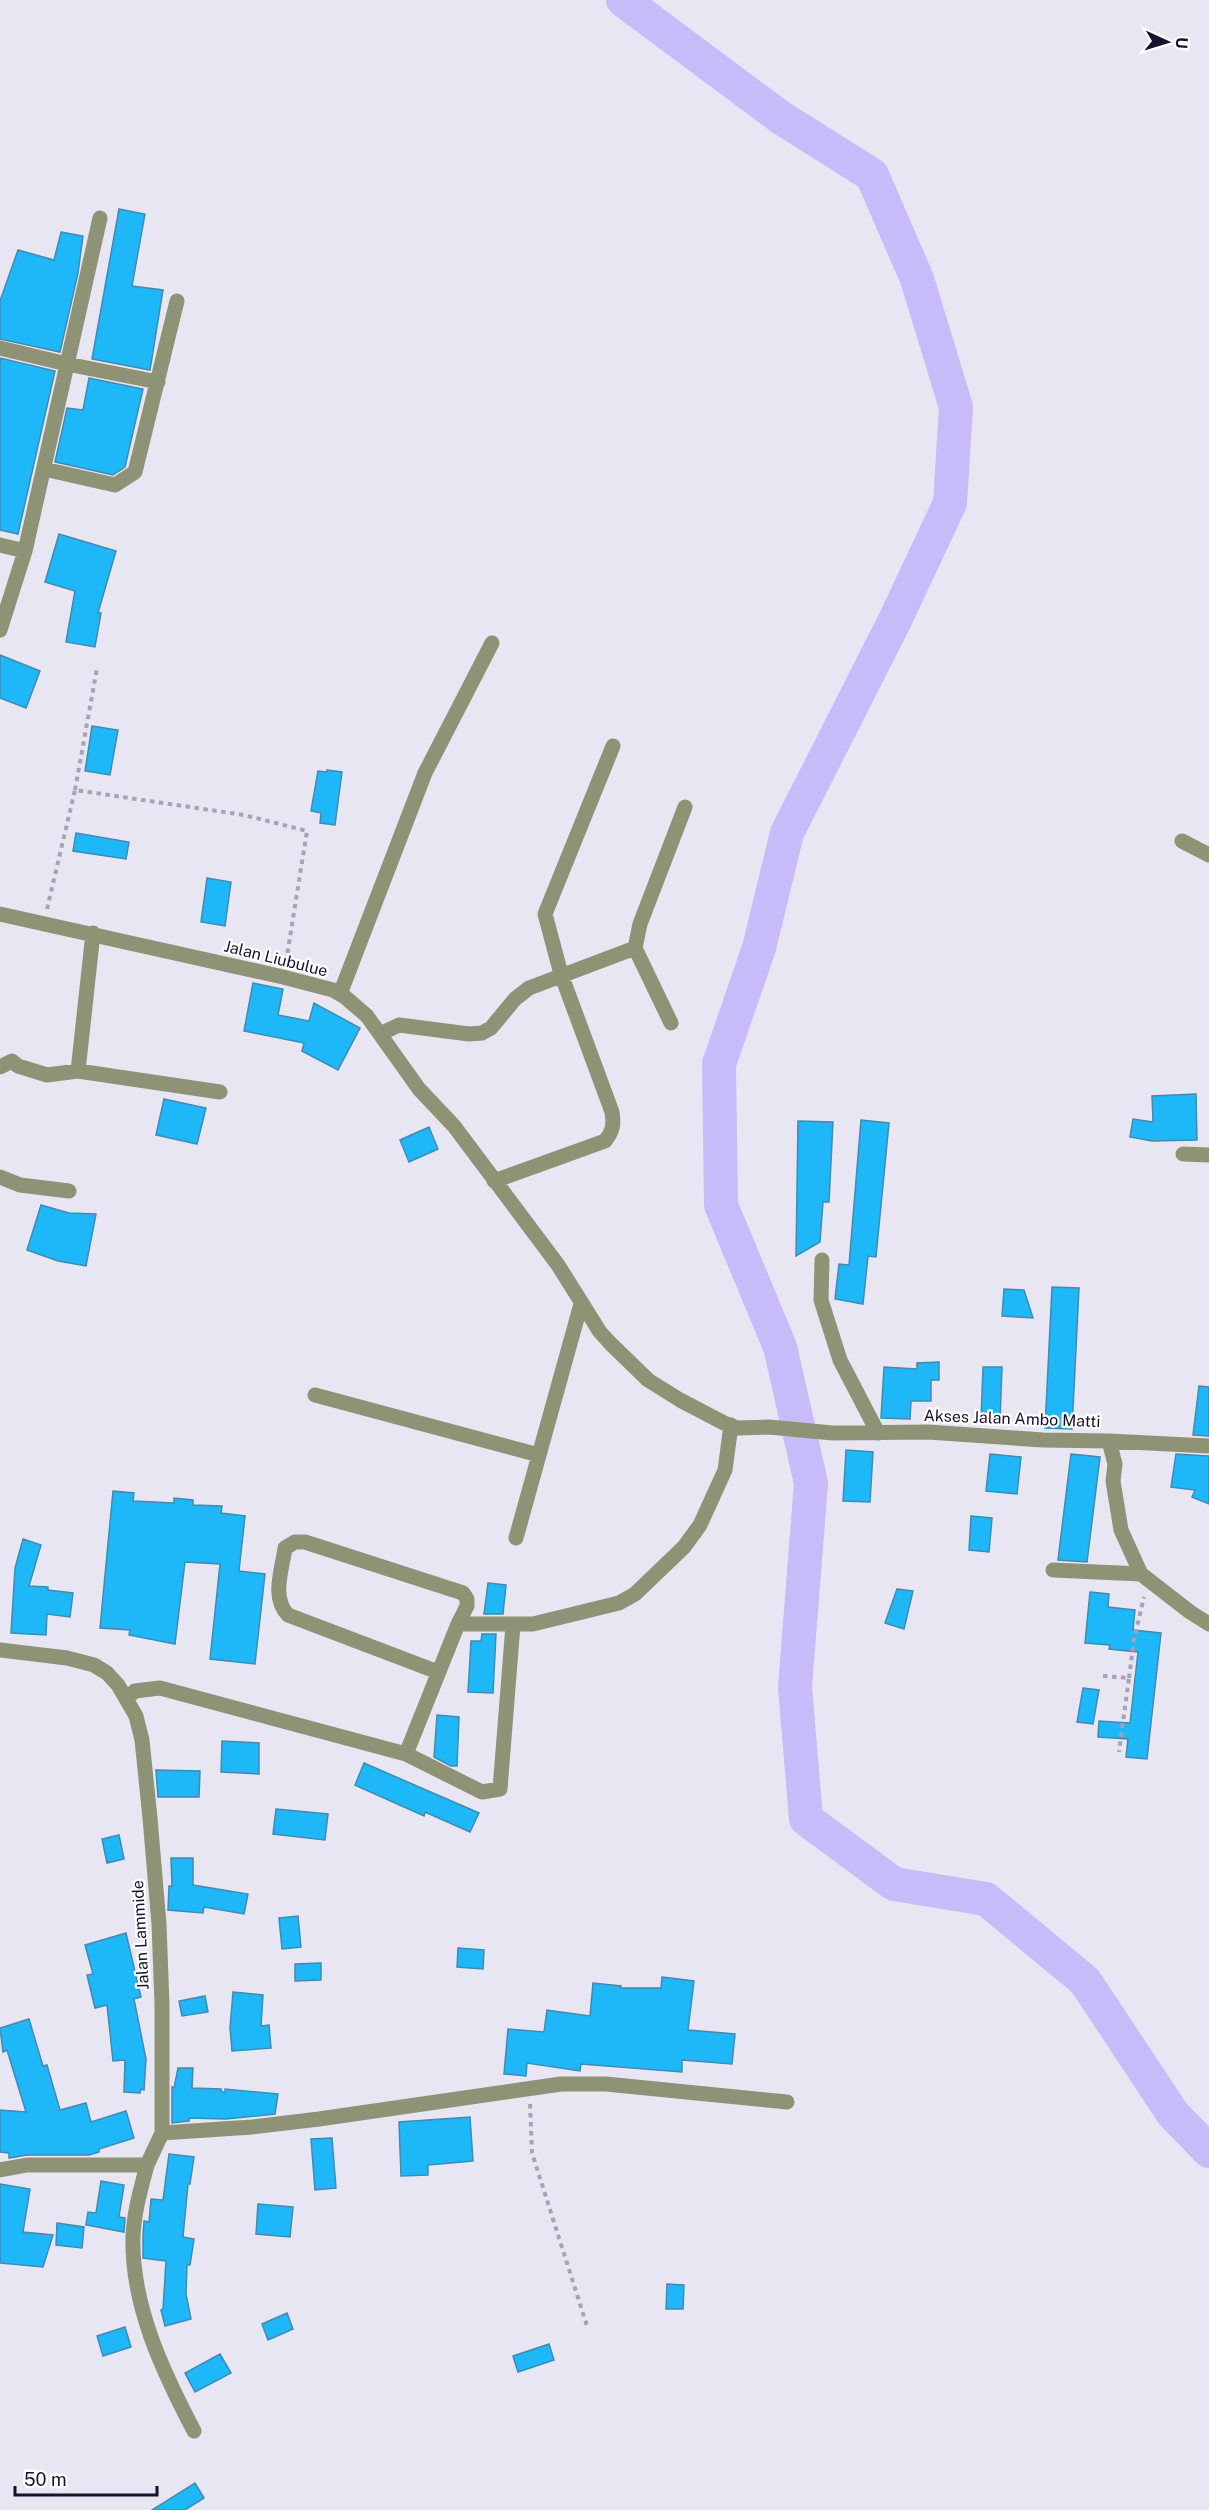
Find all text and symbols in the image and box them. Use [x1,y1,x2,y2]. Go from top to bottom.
north arrow [1137,12,1197,72]
text: U [1172,37,1191,49]
street label: Jalan Liubulue [222,936,330,981]
street label: Akses Jalan Ambo Matti [923,1406,1101,1431]
street label: Jalan Lammide [128,1880,153,1990]
scale bar [15,2459,158,2497]
text: 50 m [24,2469,67,2490]

